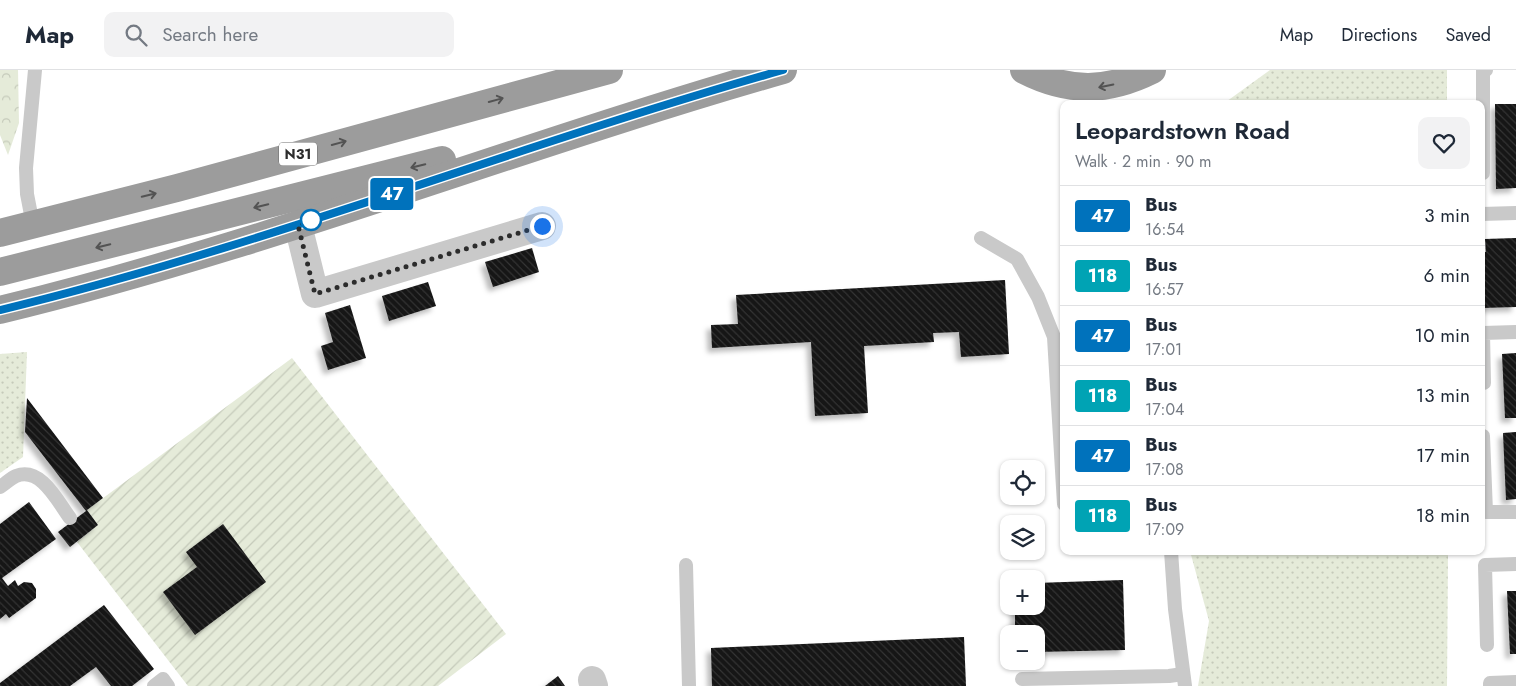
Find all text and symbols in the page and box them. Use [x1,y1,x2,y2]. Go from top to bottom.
search box [104,12,454,57]
text: Map [25,17,74,52]
icon: search [122,21,150,49]
text: Search here [162,21,258,48]
text: Map [1280,22,1313,48]
text: Directions [1341,22,1417,48]
text: Saved [1445,22,1491,48]
one-way arrow [1099,81,1115,91]
one-way arrow [488,95,504,105]
text: Leopardstown Road [1075,113,1290,148]
button: heart [1418,117,1470,169]
one-way arrow [331,138,347,147]
road number: N31 [279,142,317,166]
text: Walk · 2 min · 90 m [1075,150,1212,173]
one-way arrow [411,162,427,171]
line badge: 47 [370,178,414,210]
text: 47 [380,181,404,207]
one-way arrow [140,190,156,199]
text: Bus [1145,191,1177,218]
one-way arrow [253,202,269,211]
text: 3 min [1424,202,1470,229]
text: 47 [1091,203,1114,229]
unlabelled marker [300,209,322,231]
your location [530,214,555,239]
text: 16:54 [1145,218,1185,241]
one-way arrow [96,242,112,251]
text: Bus [1145,251,1177,278]
text: 6 min [1424,262,1470,289]
text: 118 [1088,263,1117,289]
text: 16:57 [1145,278,1184,301]
text: Bus [1145,311,1177,338]
text: 10 min [1415,322,1470,349]
text: 47 [1091,323,1114,349]
text: 17:01 [1145,338,1182,361]
text: Bus [1145,371,1177,398]
text: 13 min [1416,382,1470,409]
text: 118 [1088,383,1117,409]
text: 17:04 [1145,398,1184,421]
text: Bus [1145,431,1177,458]
text: 17 min [1416,442,1470,469]
text: 47 [1091,443,1114,469]
text: 17:08 [1145,458,1184,481]
map controls [1000,460,1045,670]
button: locate [1000,460,1045,505]
text: Bus [1145,491,1177,518]
text: 18 min [1416,502,1470,529]
text: 118 [1088,503,1117,529]
button: layers [1000,515,1045,560]
text: 17:09 [1145,518,1184,541]
button: + [1000,570,1045,615]
button: − [1000,625,1045,670]

